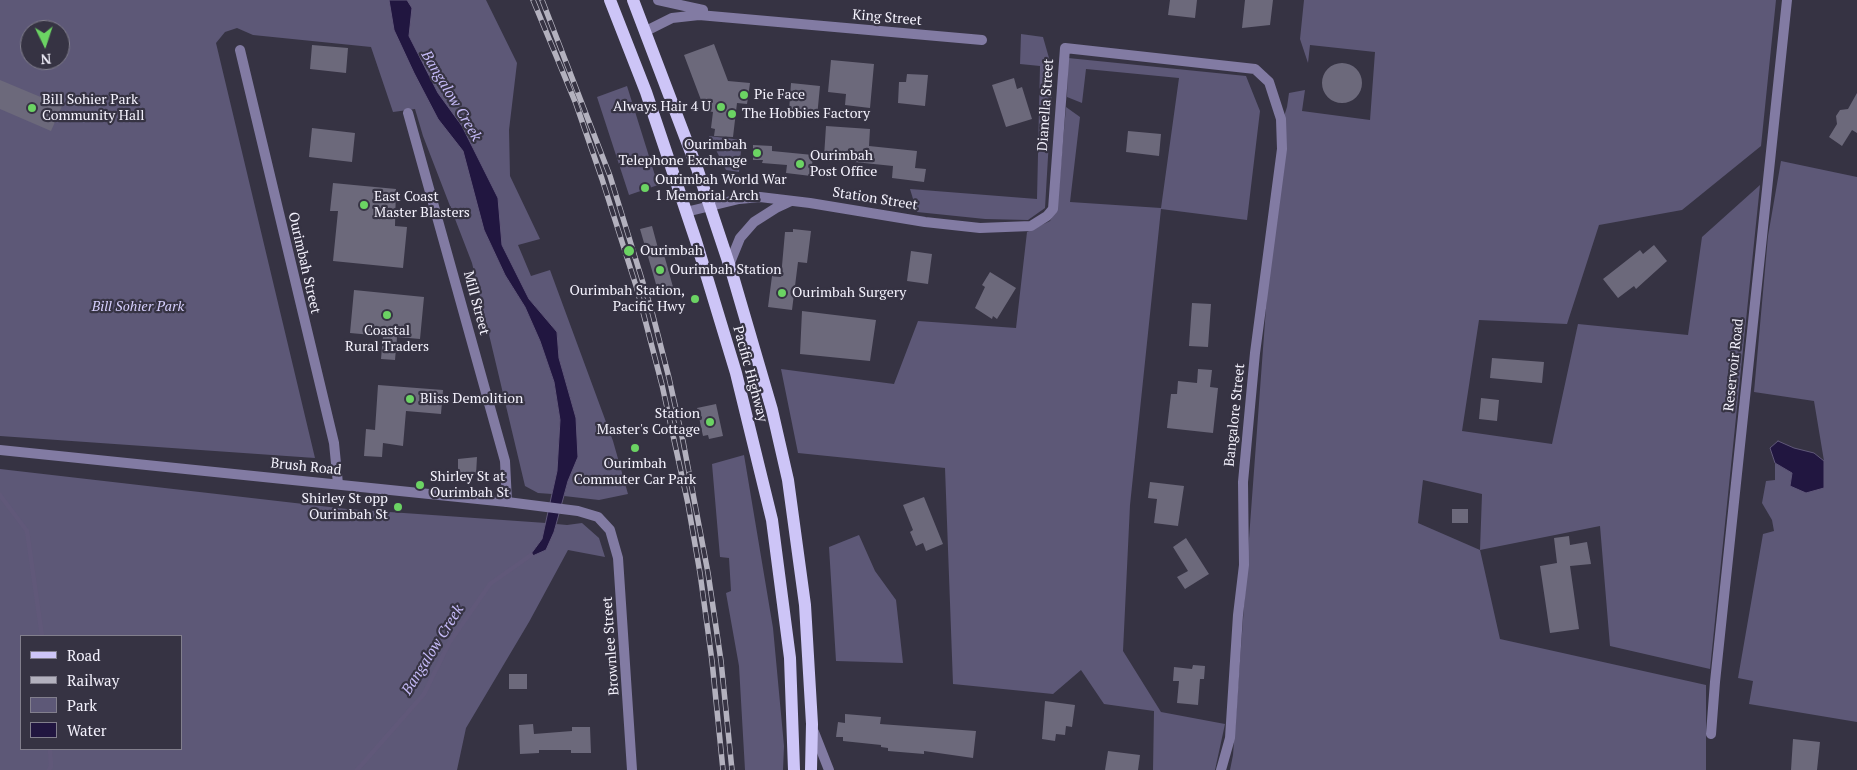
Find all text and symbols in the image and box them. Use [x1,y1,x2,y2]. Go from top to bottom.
street label: King Street [852,7,922,29]
north arrow [20,20,70,70]
water label: Bangalow Creek [417,47,485,145]
text: N [40,50,52,69]
street label: Dianella Street [1034,58,1058,152]
place label: Pie Face [754,87,805,103]
marker: Pie Face [738,89,750,101]
place label: Bill Sohier Park Community Hall [42,92,144,124]
place label: Always Hair 4 U [613,99,711,115]
marker: Always Hair 4 U [715,101,727,113]
marker: Bill Sohier Park Community Hall [26,102,38,114]
place label: The Hobbies Factory [742,106,870,122]
marker: The Hobbies Factory [726,108,738,120]
place label: Ourimbah Telephone Exchange [618,137,747,170]
marker: Ourimbah Telephone Exchange [751,147,763,159]
place label: Ourimbah Post Office [810,148,877,180]
marker: Ourimbah Post Office [794,158,806,170]
place label: Ourimbah World War 1 Memorial Arch [655,172,787,204]
marker: Ourimbah World War 1 Memorial Arch [639,182,651,194]
street label: Station Street [831,184,919,214]
place label: East Coast Master Blasters [374,189,470,222]
marker: East Coast Master Blasters [358,199,370,211]
street label: Ourimbah Street [284,211,324,315]
place label: Ourimbah [640,243,703,259]
marker: Ourimbah [622,244,636,258]
place label: Ourimbah Station [670,262,782,278]
marker: Ourimbah Station [654,264,666,276]
street label: Mill Street [459,269,493,337]
place label: Ourimbah Station, Pacific Hwy [569,283,685,316]
place label: Ourimbah Surgery [792,285,906,301]
marker: Ourimbah Surgery [776,287,788,299]
marker: Ourimbah Station, Pacific Hwy [689,293,701,305]
park label: Bill Sohier Park [92,299,184,315]
marker: Coastal Rural Traders [381,309,393,321]
street label: Reservoir Road [1721,318,1747,412]
place label: Coastal Rural Traders [345,323,429,356]
street label: Pacific Highway [729,324,771,424]
street label: Bangalore Street [1221,363,1249,467]
place label: Bliss Demolition [420,391,523,407]
marker: Bliss Demolition [404,393,416,405]
place label: Station Master's Cottage [597,406,700,438]
marker: Station Master's Cottage [704,416,716,428]
marker: Ourimbah Commuter Car Park [629,442,641,454]
street label: Brush Road [270,455,342,479]
place label: Ourimbah Commuter Car Park [574,456,696,488]
place label: Shirley St at Ourimbah St [430,469,509,502]
marker: Shirley St at Ourimbah St [414,479,426,491]
place label: Shirley St opp Ourimbah St [302,491,388,524]
marker: Shirley St opp Ourimbah St [392,501,404,513]
street label: Brownlee Street [599,596,623,696]
water label: Bangalow Creek [398,602,468,698]
legend [20,635,182,750]
text: Road [67,645,100,665]
text: Railway [67,670,119,690]
text: Park [67,695,97,715]
text: Water [67,720,106,740]

